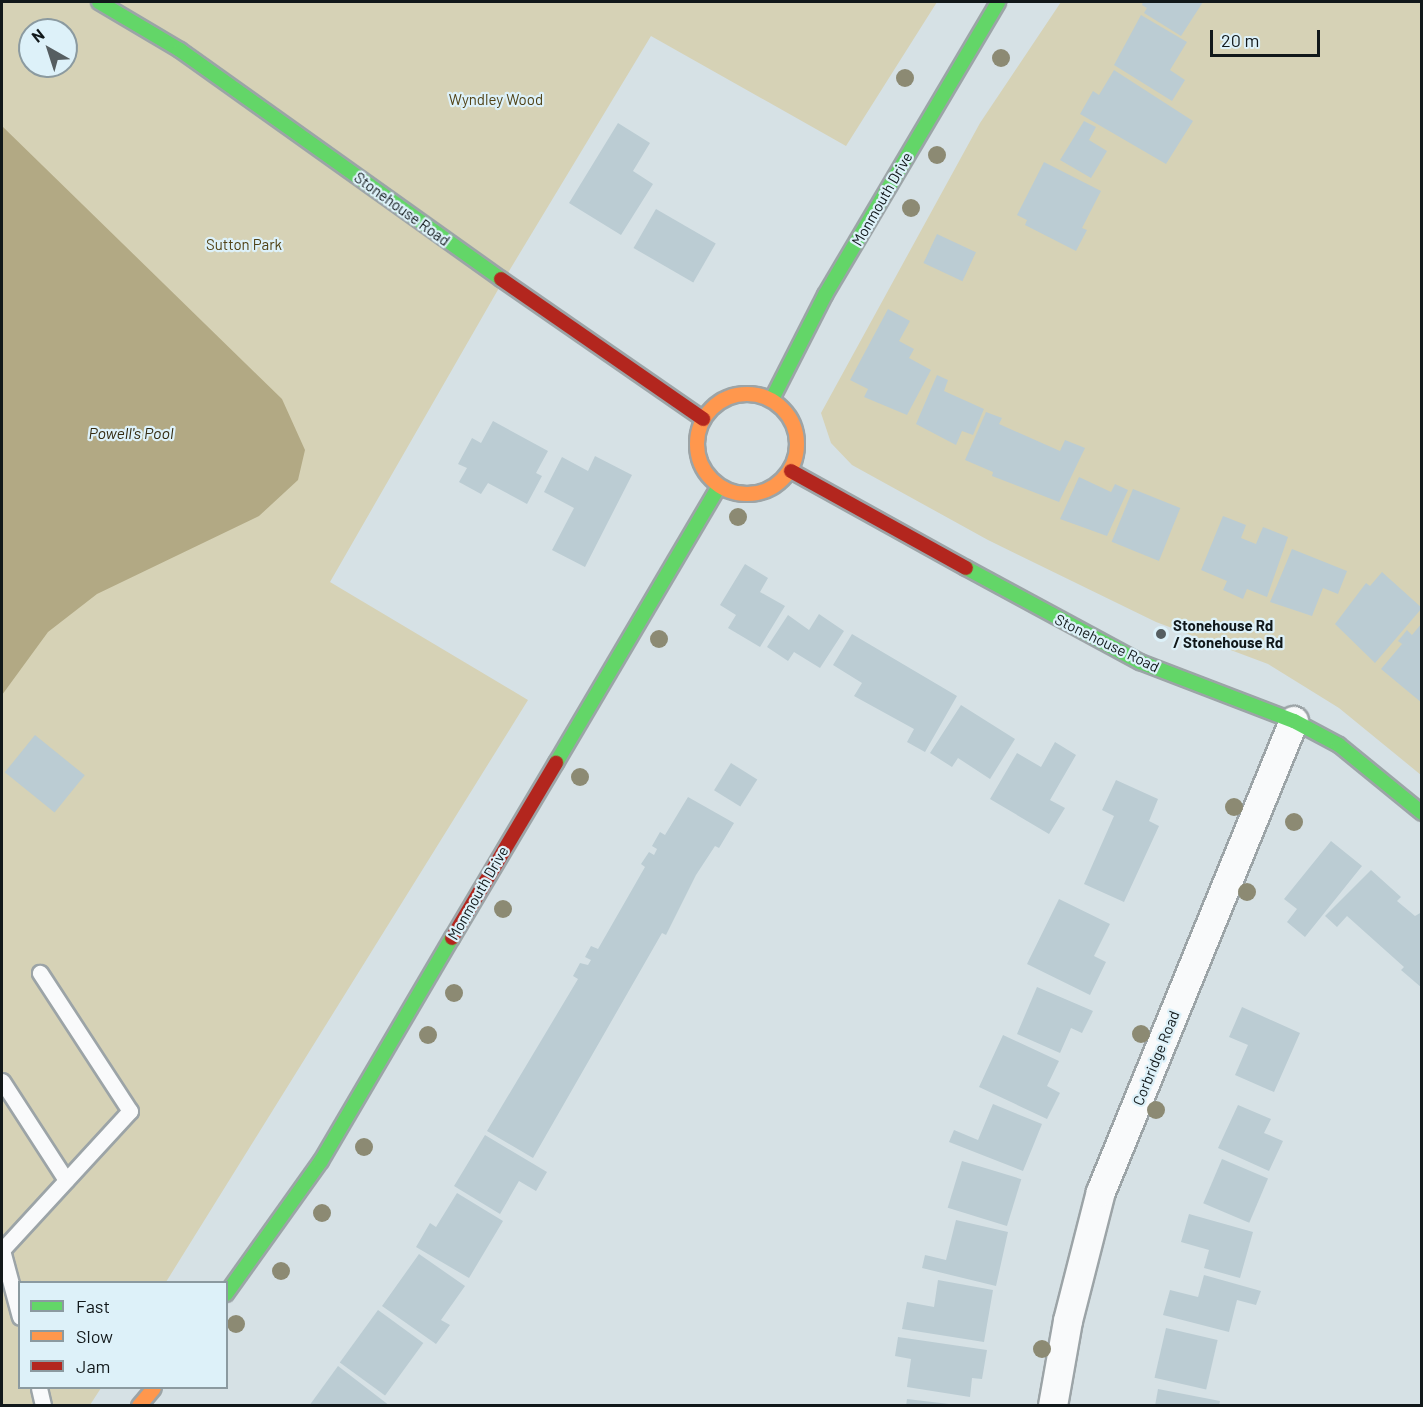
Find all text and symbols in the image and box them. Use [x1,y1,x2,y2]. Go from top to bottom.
north arrow [18,18,78,78]
scale bar [1213,18,1322,56]
text: N [27,24,48,46]
text: 20 m [1221,29,1259,51]
park label: Wyndley Wood [449,91,543,109]
street label: Monmouth Drive [848,149,916,249]
street label: Stonehouse Road [351,168,453,250]
park label: Sutton Park [206,236,282,254]
water label: Powell's Pool [89,423,173,443]
street label: Stonehouse Road [1052,610,1162,676]
place label: Stonehouse Rd / Stonehouse Rd [1173,616,1283,651]
marker: Stonehouse Rd / Stonehouse Rd [1154,627,1168,641]
street label: Monmouth Drive [444,843,512,943]
street label: Corbridge Road [1129,1008,1183,1108]
legend [18,1281,228,1389]
text: Fast [76,1295,110,1317]
text: Slow [76,1325,113,1347]
text: Jam [76,1355,110,1377]

